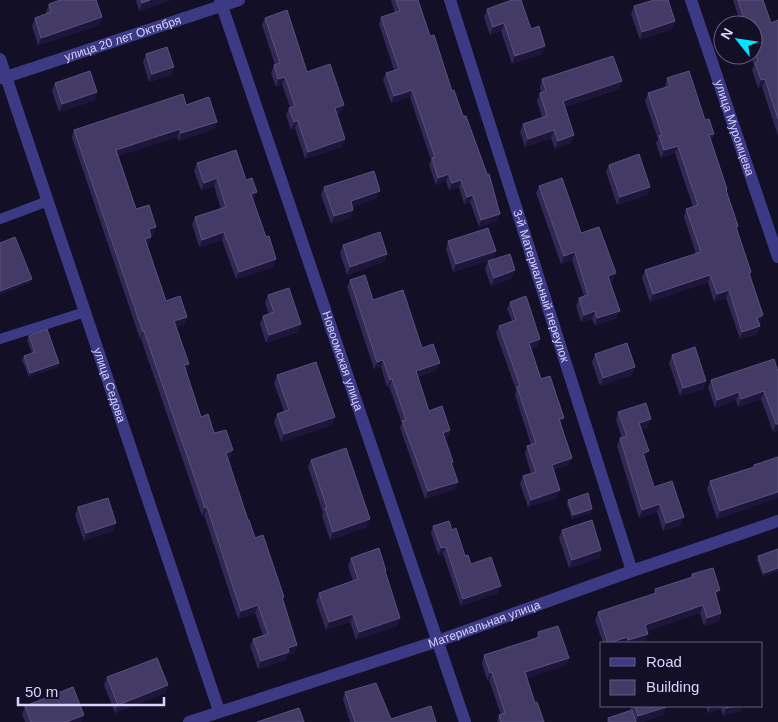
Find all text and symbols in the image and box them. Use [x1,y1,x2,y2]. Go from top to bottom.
street label: улица 20 лет Октября [63,13,183,64]
north arrow [713,15,763,65]
text: N [717,25,736,42]
street label: улица Муромцева [712,78,757,178]
street label: 3-й Материальный переулок [510,208,572,365]
street label: Новоомская улица [319,309,366,413]
street label: улица Седова [90,346,129,425]
street label: Материальная улица [426,598,542,651]
legend [600,642,763,707]
text: Road [646,653,682,670]
scale bar [18,674,164,706]
text: Building [646,678,699,695]
text: 50 m [25,683,58,700]

